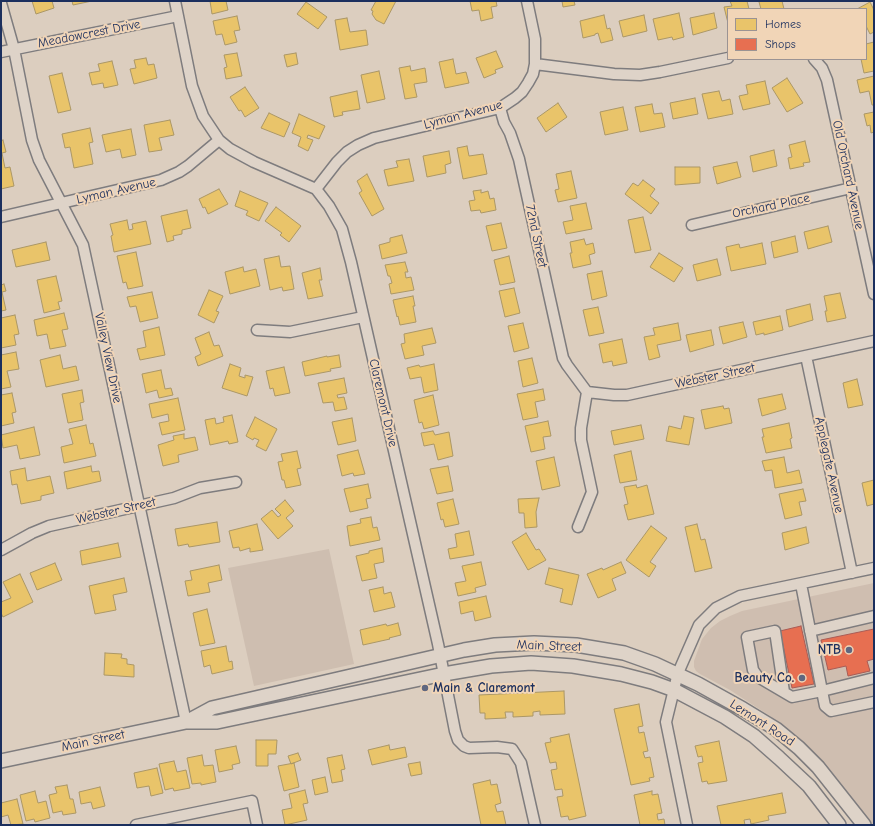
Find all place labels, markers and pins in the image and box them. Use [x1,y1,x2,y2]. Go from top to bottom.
place label: NTB [818,642,841,658]
marker: NTB [844,645,854,655]
place label: Beauty Co. [735,670,794,686]
marker: Beauty Co. [797,673,807,683]
place label: Main & Claremont [433,680,535,696]
marker: Main & Claremont [420,683,430,693]

